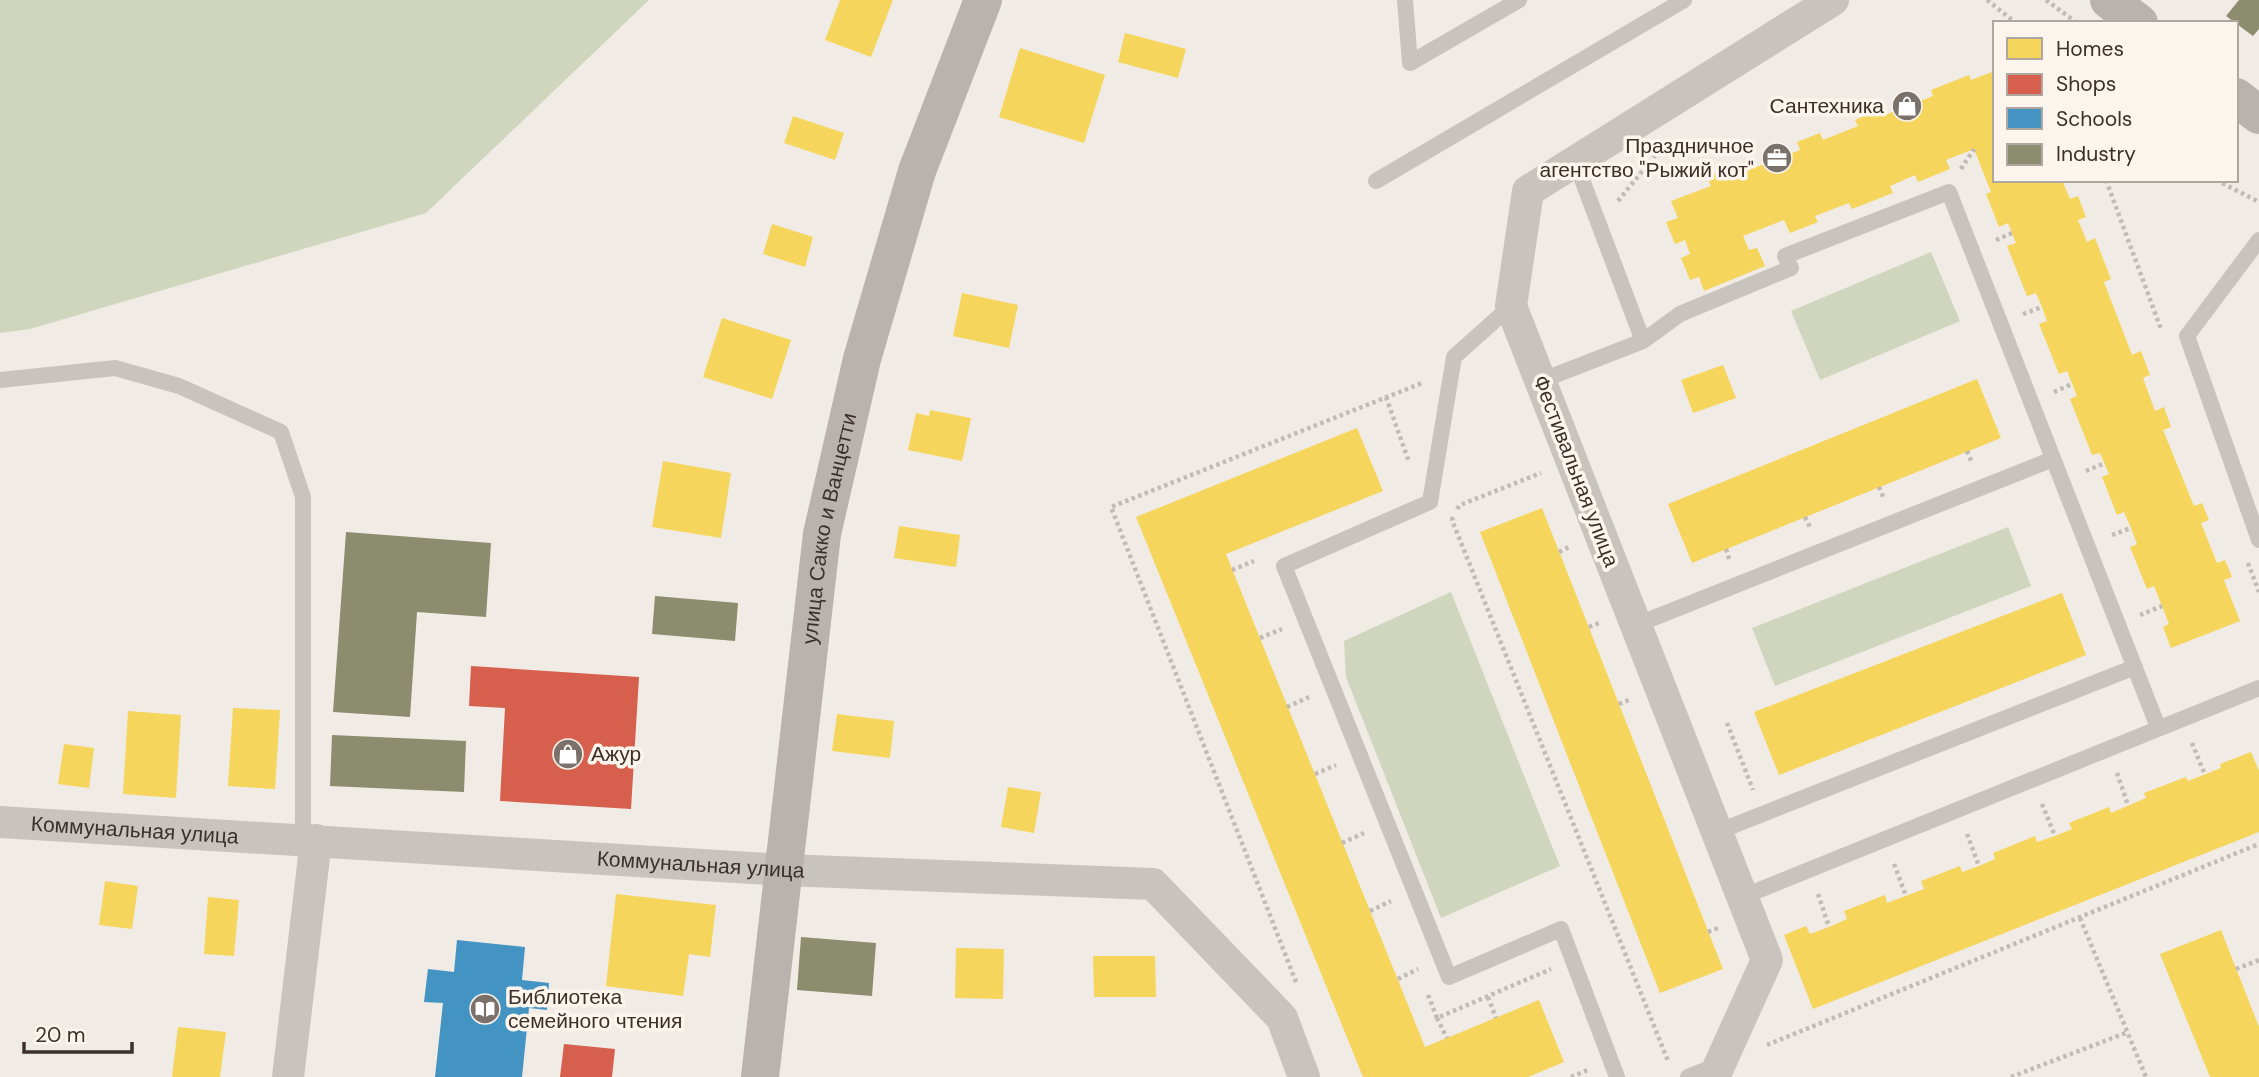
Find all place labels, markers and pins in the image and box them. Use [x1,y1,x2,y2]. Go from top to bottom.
shop icon: Сантехника [1890,89,1924,123]
place label: Сантехника [1770,92,1884,120]
place label: Праздничное агентство "Рыжий кот" [1539,132,1754,184]
office icon: Праздничное агентство "Рыжий кот" [1760,141,1794,175]
shop icon: Ажур [551,737,585,771]
place label: Ажур [591,740,641,768]
place label: Библиотека семейного чтения [508,983,682,1035]
library icon: Библиотека семейного чтения [468,992,502,1026]

